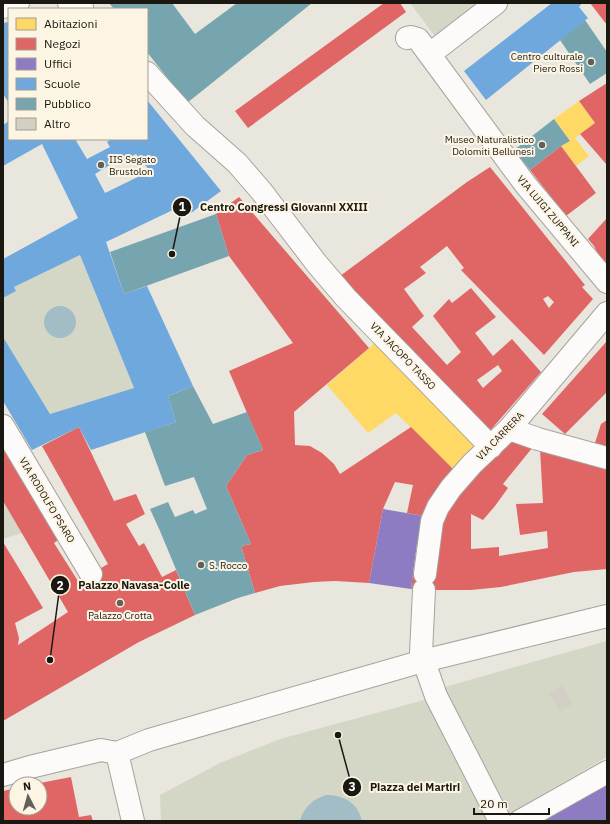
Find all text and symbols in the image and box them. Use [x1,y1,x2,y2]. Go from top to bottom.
legend [8,8,148,140]
text: Abitazioni [44,16,97,31]
text: Negozi [44,36,81,51]
place label: Centro culturale Piero Rossi [511,50,583,75]
text: Uffici [44,56,72,71]
marker: Centro culturale Piero Rossi [586,57,596,67]
text: Scuole [44,76,81,91]
text: Pubblico [44,96,91,111]
text: Altro [44,116,70,131]
place label: Museo Naturalistico Dolomiti Bellunesi [445,133,534,158]
marker: Museo Naturalistico Dolomiti Bellunesi [537,140,547,150]
place label: IIS Segato Brustolon [109,153,157,178]
marker: IIS Segato Brustolon [96,160,106,170]
street label: VIA LUIGI ZUPPANI [514,173,582,249]
callout: Centro Congressi Giovanni XXIII [172,195,376,218]
text: 1 [178,199,186,214]
text: Centro Congressi Giovanni XXIII [200,200,368,214]
street label: VIA JACOPO TASSO [367,320,439,392]
street label: VIA CARRERA [473,408,527,463]
street label: VIA RODOLFO PSARO [16,455,78,545]
place label: S. Rocco [209,559,248,572]
marker: S. Rocco [196,560,206,570]
callout: Palazzo Navasa-Colle [50,574,198,597]
text: 2 [56,578,64,593]
text: Palazzo Navasa-Colle [78,578,190,592]
marker: Palazzo Crotta [115,598,125,608]
place label: Palazzo Crotta [88,609,153,622]
callout: Piazza dei Martiri [342,775,468,798]
north arrow [8,776,48,816]
text: N [22,779,32,793]
text: 3 [348,779,356,794]
text: Piazza dei Martiri [370,780,460,794]
scale bar [474,790,549,816]
text: 20 m [480,796,508,811]

